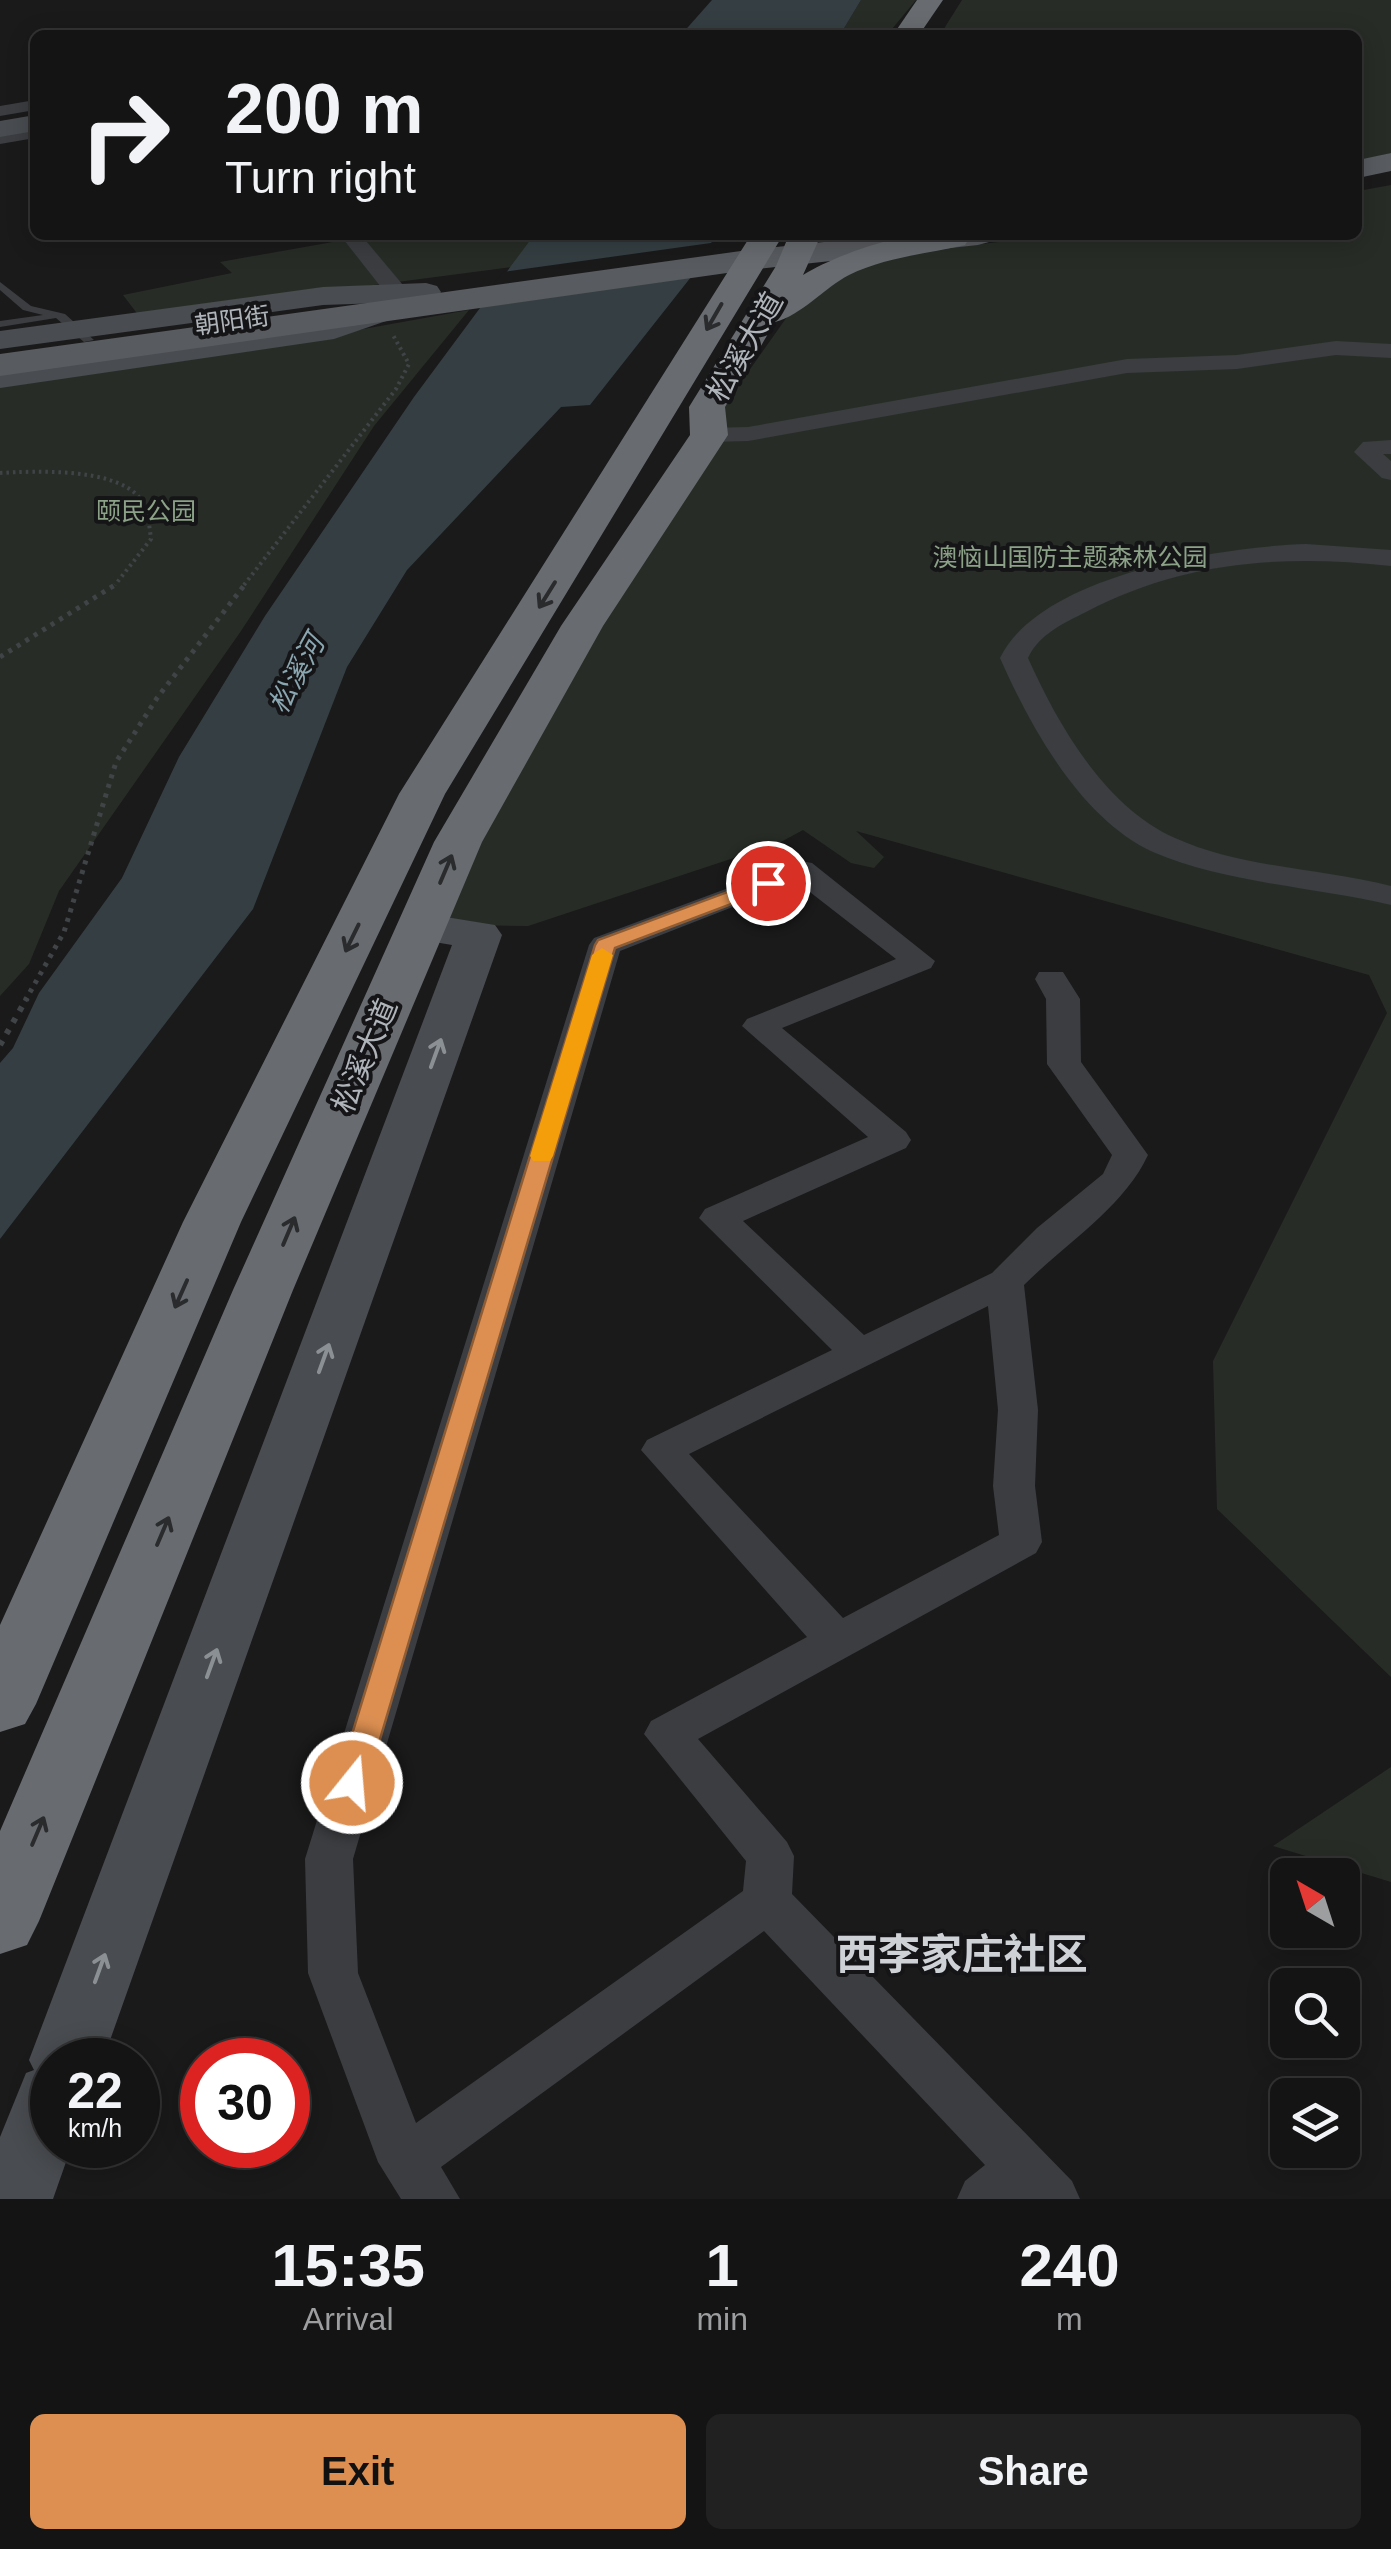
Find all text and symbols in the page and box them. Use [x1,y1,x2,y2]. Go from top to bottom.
icon: right [60,70,190,200]
text: 200 m [225,70,423,148]
text: Turn right [225,152,416,203]
street label: 松溪大道 [700,287,789,407]
street label: 朝阳街 [193,301,271,339]
one-way arrow [704,302,724,331]
park label: 颐民公园 [96,497,196,525]
park label: 澳恼山国防主题森林公园 [932,543,1208,571]
one-way arrow [536,580,557,609]
water label: 松溪河 [263,626,333,718]
pin [726,841,811,926]
one-way arrow [438,854,456,885]
icon: arrive [741,856,796,911]
one-way arrow [341,922,360,952]
street label: 松溪大道 [326,994,403,1117]
one-way arrow [428,1039,446,1070]
one-way arrow [281,1216,299,1247]
one-way arrow [171,1278,189,1309]
one-way arrow [316,1344,334,1375]
one-way arrow [155,1516,173,1547]
one-way arrow [204,1649,222,1680]
position arrow [300,1731,404,1835]
one-way arrow [30,1816,48,1847]
north arrow [1270,1858,1360,1948]
map controls [1270,1858,1360,2168]
district label: 西李家庄社区 [836,1931,1088,1978]
one-way arrow [92,1954,110,1985]
button: search [1270,1968,1360,2058]
speed limit sign: 30 [180,2038,310,2168]
text: 22 [67,2063,123,2119]
button: layers [1270,2078,1360,2168]
text: km/h [68,2114,122,2142]
text: 15:35 [271,2232,425,2299]
text: 1 [705,2232,739,2299]
text: 240 [1019,2232,1120,2299]
text: Arrival [303,2301,394,2337]
text: min [696,2301,748,2337]
text: m [1056,2301,1083,2337]
button: Exit [30,2414,686,2529]
button: Share [706,2414,1361,2529]

